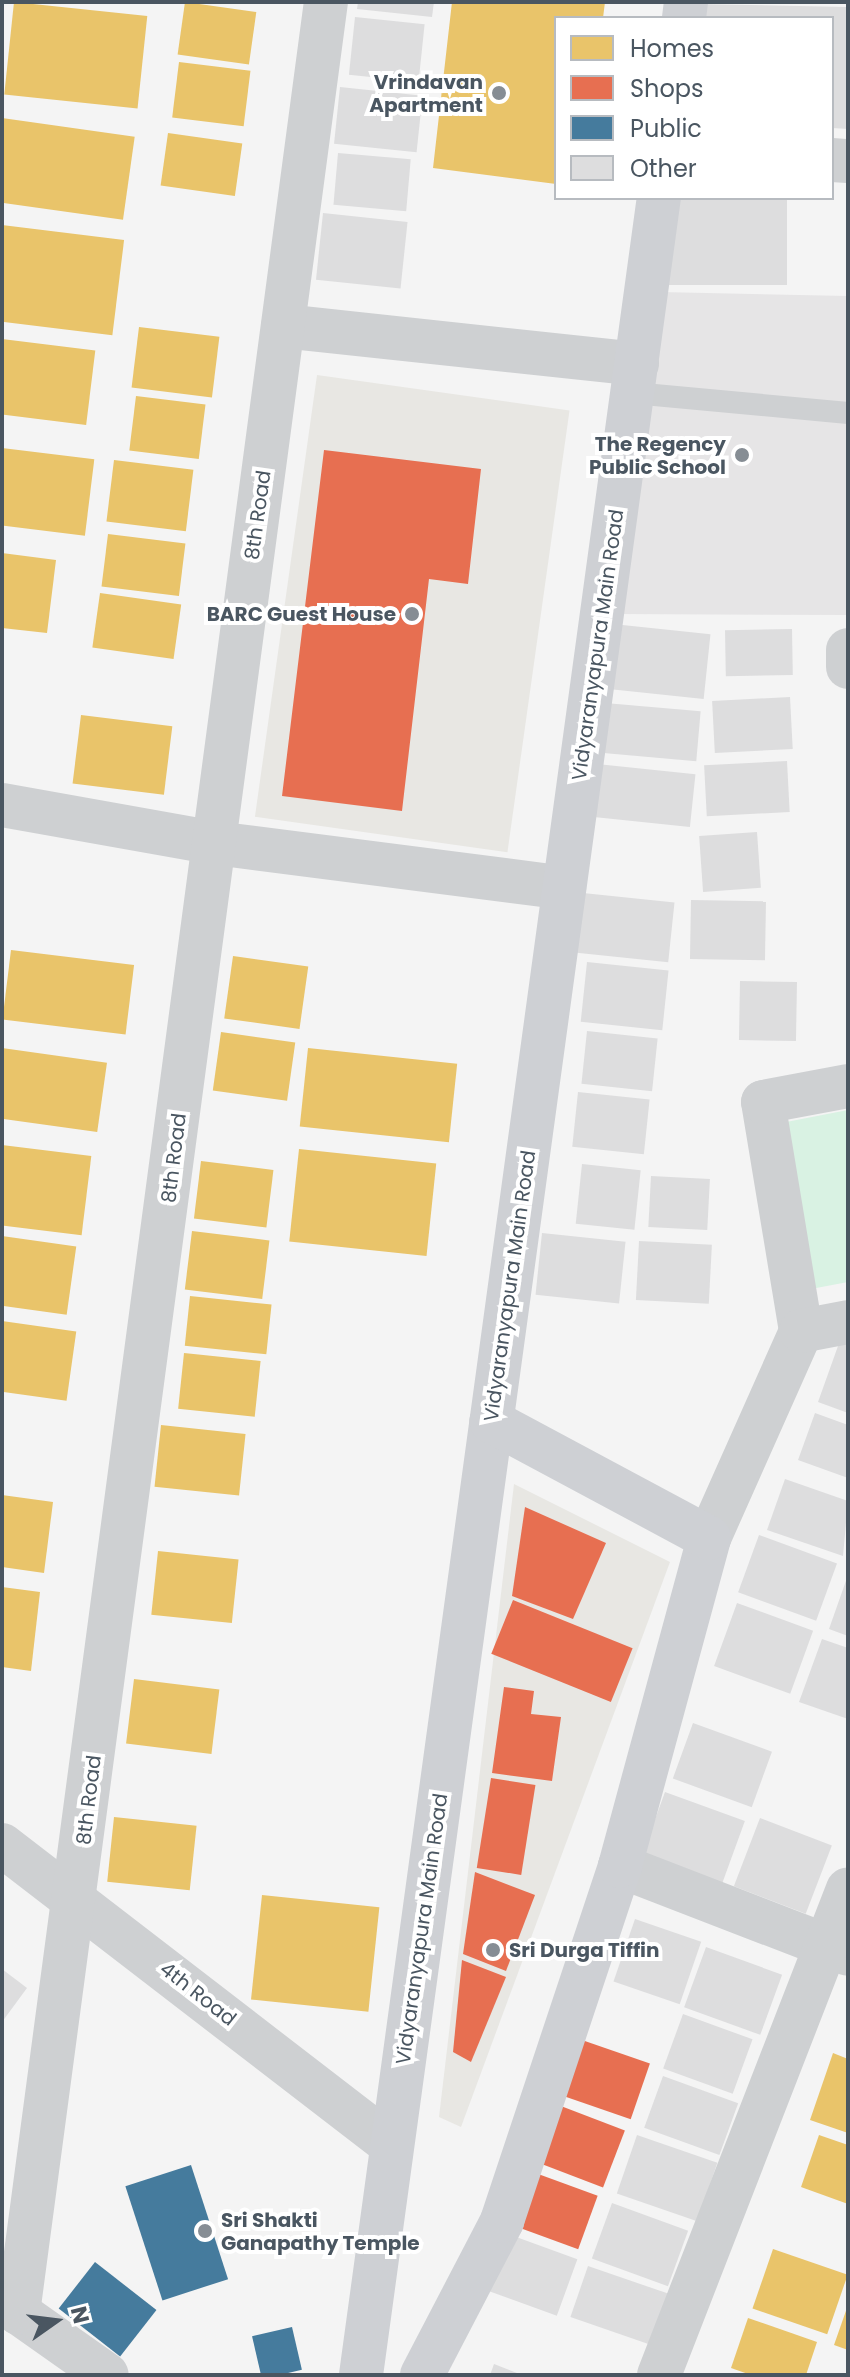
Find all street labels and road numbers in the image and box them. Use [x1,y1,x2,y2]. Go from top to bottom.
street label: 8th Road [240,469,276,561]
street label: Vidyaranyapura Main Road [567,508,629,782]
street label: 8th Road [157,1112,191,1204]
street label: Vidyaranyapura Main Road [479,1149,541,1423]
street label: 8th Road [72,1754,106,1846]
street label: Vidyaranyapura Main Road [391,1792,453,2066]
street label: 4th Road [155,1957,241,2031]

